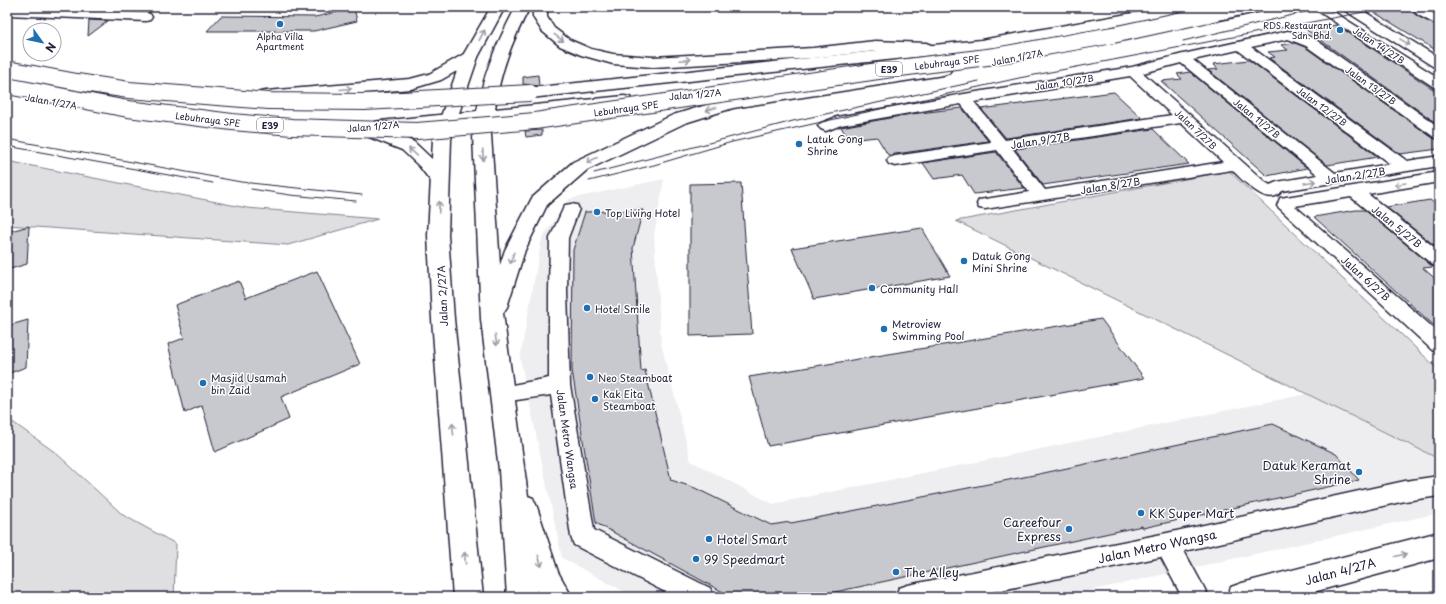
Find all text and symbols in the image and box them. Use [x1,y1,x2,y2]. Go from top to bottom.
place label: RDS Restaurant Sdn. Bhd. [1263,18,1332,42]
marker: Alpha Villa Apartment [275,19,285,29]
north arrow [22,22,62,62]
street label: Jalan 14/27B [1350,23,1408,67]
marker: RDS Restaurant Sdn. Bhd. [1335,25,1345,35]
place label: Alpha Villa Apartment [256,29,304,53]
one-way arrow [479,30,486,42]
one-way arrow [553,34,564,43]
one-way arrow [1399,38,1410,46]
text: N [41,39,60,56]
street label: Jalan 1/27A [990,45,1045,69]
street label: Lebuhraya SPE [914,51,981,73]
one-way arrow [678,57,691,64]
road number: E39 [876,62,902,76]
street label: Jalan 13/27B [1343,62,1399,108]
street label: Jalan 10/27B [1034,70,1095,94]
street label: Jalan 12/27B [1294,83,1350,129]
street label: Jalan 1/27A [668,85,722,103]
one-way arrow [339,86,352,93]
street label: Jalan 1/27A [24,90,79,113]
street label: Jalan 11/27B [1231,95,1284,141]
street label: Lebuhraya SPE [593,96,660,119]
one-way arrow [705,106,718,113]
street label: Jalan 7/27B [1172,106,1220,152]
street label: Lebuhraya SPE [175,108,242,130]
street label: Jalan 1/27A [346,117,400,135]
road number: E39 [257,118,283,132]
street label: Jalan 9/27B [1009,128,1071,152]
place label: Latuk Gong Shrine [807,131,863,158]
marker: Latuk Gong Shrine [794,139,804,149]
one-way arrow [408,147,419,156]
one-way arrow [479,148,486,161]
one-way arrow [586,157,598,164]
street label: Jalan 2/27B [1324,163,1386,187]
street label: Jalan 8/27B [1079,173,1141,197]
one-way arrow [1303,178,1316,186]
one-way arrow [1394,180,1407,188]
one-way arrow [435,201,443,214]
street label: Jalan 5/27B [1369,201,1425,251]
place label: Top Living Hotel [605,205,680,220]
marker: Top Living Hotel [592,207,602,217]
place label: Datuk Gong Mini Shrine [972,248,1031,275]
one-way arrow [508,252,516,264]
street label: Jalan 6/27B [1338,252,1394,304]
marker: Datuk Gong Mini Shrine [959,256,969,266]
street label: Jalan 2/27A [433,265,451,327]
place label: Community Hall [880,281,958,297]
marker: Community Hall [867,283,877,293]
place label: Hotel Smile [595,301,651,316]
marker: Hotel Smile [582,303,592,313]
place label: Metroview Swimming Pool [892,316,965,343]
marker: Metroview Swimming Pool [879,324,889,334]
one-way arrow [492,333,500,346]
place label: Masjid Usamah bin Zaid [211,370,287,397]
place label: Neo Steamboat [598,370,672,385]
marker: Neo Steamboat [585,372,595,382]
marker: Masjid Usamah bin Zaid [198,378,208,388]
place label: Kak Eita Steamboat [603,386,655,413]
street label: Jalan Metro Wangsa [554,388,583,491]
marker: Kak Eita Steamboat [590,394,600,404]
one-way arrow [449,423,457,436]
place label: Datuk Keramat Shrine [1262,456,1351,488]
marker: Datuk Keramat Shrine [1354,467,1364,477]
place label: KK Super Mart [1149,504,1234,522]
marker: KK Super Mart [1136,508,1146,518]
place label: Careefour Express [1003,513,1061,545]
marker: Careefour Express [1064,524,1074,534]
street label: Jalan Metro Wangsa [1096,525,1218,567]
place label: Hotel Smart [717,530,787,548]
marker: Hotel Smart [704,534,714,544]
place label: 99 Speedmart [704,550,785,568]
one-way arrow [1394,551,1407,558]
one-way arrow [461,552,468,565]
street label: Jalan 4/27A [1303,553,1378,589]
one-way arrow [537,554,544,567]
marker: 99 Speedmart [691,554,701,564]
place label: The Alley [904,563,959,581]
marker: The Alley [891,567,901,577]

